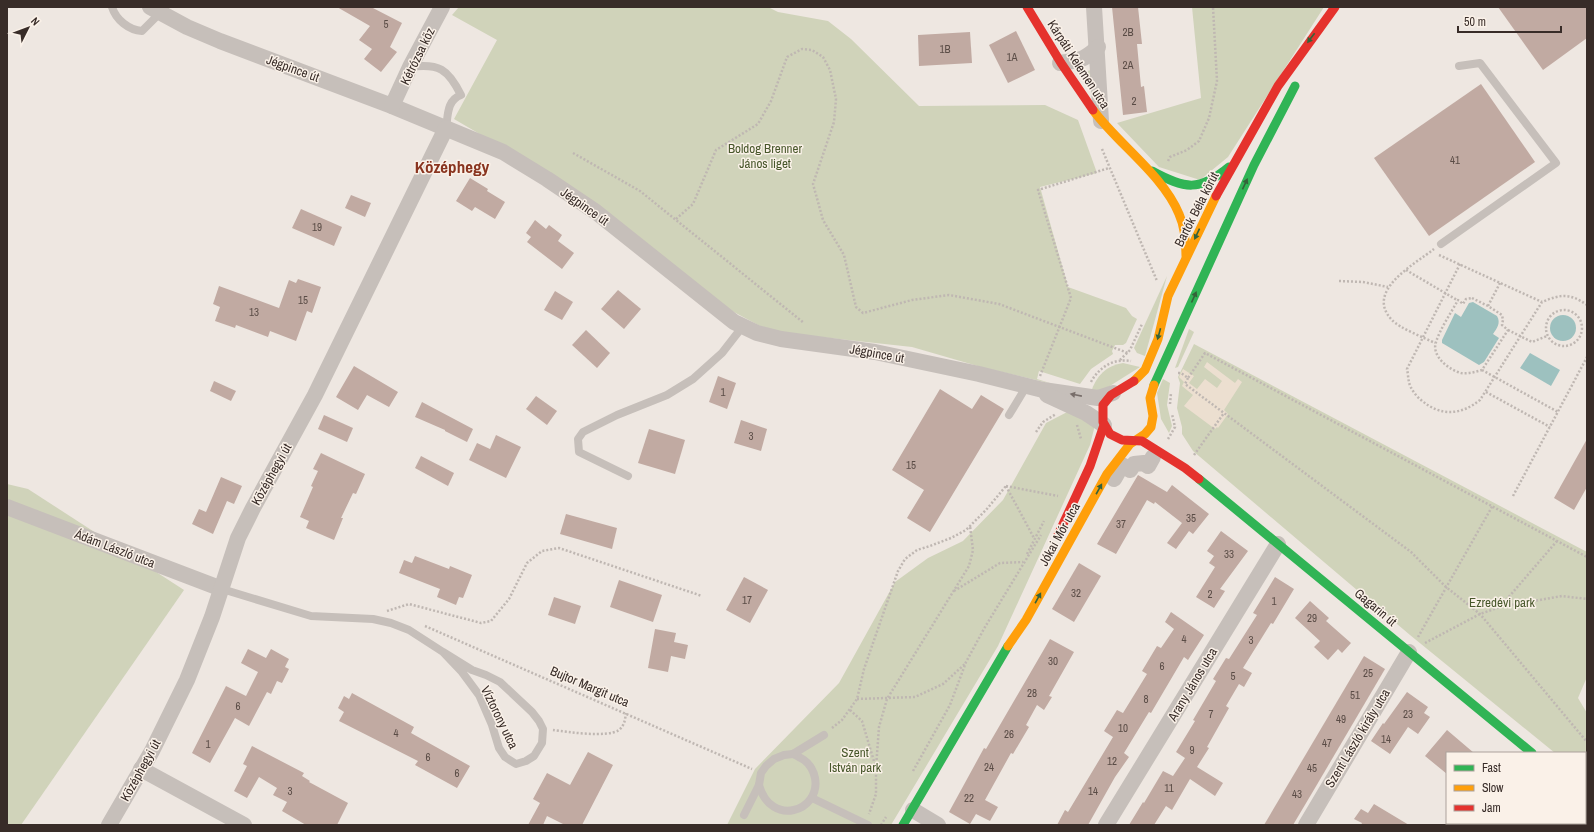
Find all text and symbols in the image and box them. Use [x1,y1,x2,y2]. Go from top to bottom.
north arrow [8,8,48,48]
scale bar [1458,8,1561,34]
text: N [28,14,43,28]
text: 50 m [1464,14,1486,30]
house number: 5 [383,17,389,31]
street label: Kárpáti Kelemen utca [1044,17,1114,112]
street label: Kétrózsa köz [396,25,439,88]
house number: 2B [1122,25,1134,39]
one-way arrow [1307,33,1316,44]
house number: 1B [939,42,951,56]
house number: 1A [1006,50,1018,64]
street label: Jégpince út [264,51,322,86]
house number: 2A [1122,58,1134,72]
house number: 2 [1131,94,1137,108]
park label: Boldog Brenner János liget [728,140,802,172]
house number: 41 [1450,153,1460,167]
district label: Középhegy [415,155,489,178]
street label: Bartók Béla körút [1170,169,1223,250]
one-way arrow [1243,177,1249,189]
street label: Jégpince út [557,184,612,229]
house number: 19 [312,220,322,234]
one-way arrow [1194,229,1200,240]
one-way arrow [1190,291,1197,303]
house number: 15 [298,293,308,307]
house number: 13 [249,305,259,319]
one-way arrow [1156,327,1162,340]
street label: Jégpince út [848,340,906,367]
house number: 1 [720,385,726,399]
one-way arrow [1070,391,1082,397]
house number: 3 [748,429,754,443]
street label: Középhegyi út [247,440,295,508]
house number: 15 [906,458,916,472]
one-way arrow [1096,483,1102,494]
street label: Jókai Mór utca [1035,499,1084,569]
house number: 35 [1186,511,1196,525]
house number: 37 [1116,517,1126,531]
street label: Ádám László utca [71,525,157,572]
house number: 33 [1224,547,1234,561]
street label: Gagarin út [1351,585,1400,630]
house number: 32 [1071,586,1081,600]
house number: 2 [1207,587,1213,601]
one-way arrow [1035,592,1041,604]
house number: 17 [742,593,752,607]
house number: 1 [1271,594,1277,608]
park label: Ezredévi park [1469,594,1536,611]
house number: 29 [1307,611,1317,625]
house number: 4 [1181,632,1187,646]
house number: 3 [1248,633,1254,647]
street label: Arany János utca [1163,645,1221,725]
house number: 30 [1048,654,1058,668]
house number: 6 [1159,659,1165,673]
street label: Bujtor Margit utca [548,662,632,711]
house number: 25 [1363,666,1373,680]
house number: 5 [1230,669,1236,683]
street label: Víztorony utca [477,683,522,752]
house number: 28 [1027,686,1037,700]
street label: Szent László király utca [1321,686,1394,791]
house number: 51 [1350,688,1360,702]
house number: 8 [1143,692,1149,706]
house number: 6 [235,699,241,713]
house number: 7 [1208,707,1214,721]
house number: 23 [1403,707,1413,721]
house number: 49 [1336,712,1346,726]
house number: 10 [1118,721,1128,735]
house number: 4 [393,726,399,740]
house number: 26 [1004,727,1014,741]
house number: 14 [1381,732,1391,746]
street label: Középhegyi út [116,736,164,804]
house number: 47 [1322,736,1332,750]
house number: 1 [205,737,211,751]
house number: 9 [1189,743,1195,757]
park label: Szent István park [829,744,882,776]
house number: 6 [425,750,431,764]
legend [1446,752,1586,824]
house number: 12 [1107,754,1117,768]
house number: 24 [984,760,994,774]
text: Fast [1482,760,1501,776]
house number: 45 [1307,761,1317,775]
house number: 6 [454,766,460,780]
text: Slow [1482,780,1504,796]
house number: 11 [1164,781,1174,795]
house number: 3 [287,784,293,798]
house number: 14 [1088,784,1098,798]
house number: 43 [1292,787,1302,801]
house number: 22 [964,791,974,805]
text: Jam [1482,800,1501,816]

